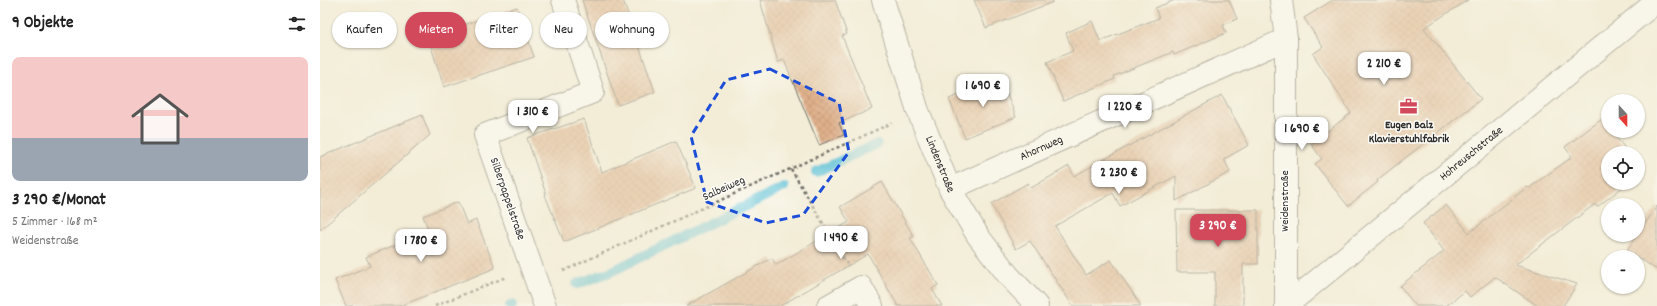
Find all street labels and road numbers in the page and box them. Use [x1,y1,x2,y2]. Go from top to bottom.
street label: Hohreuschstraße [1436,122,1507,185]
street label: Ahornweg [1017,131,1066,165]
street label: Lindenstraße [921,133,959,196]
street label: Silberpappelstraße [485,155,529,243]
street label: Weidenstraße [1277,170,1294,232]
street label: Salbeiweg [700,172,748,206]

